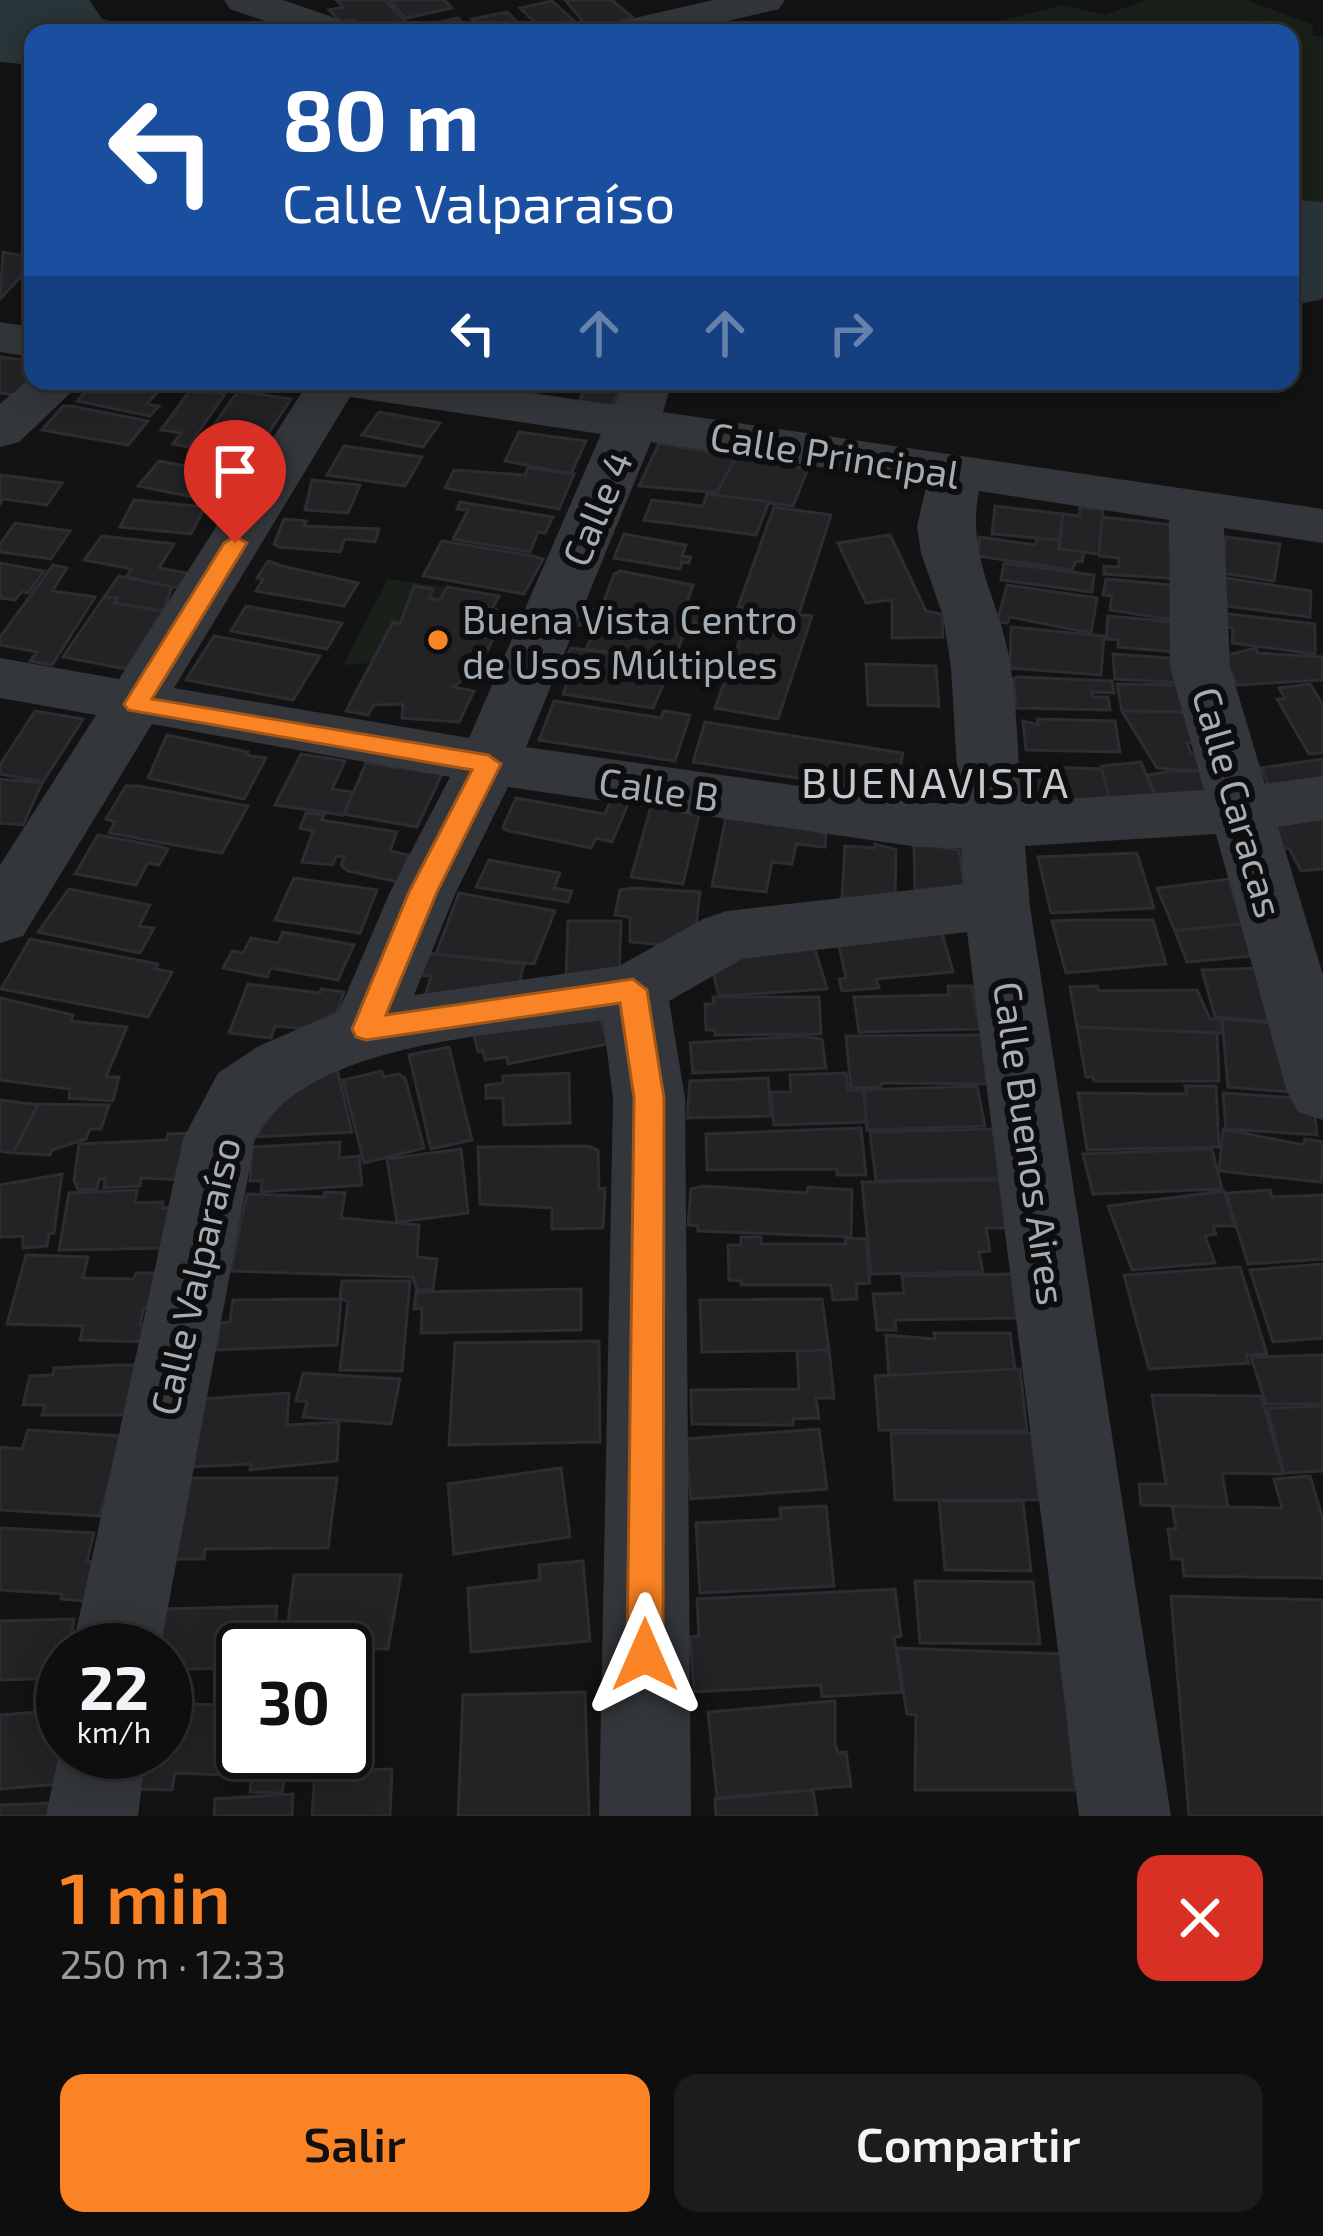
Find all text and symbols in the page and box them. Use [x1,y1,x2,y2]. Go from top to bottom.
text: 80 m [282,67,479,168]
icon: left [84,72,240,228]
text: Calle Valparaíso [282,169,675,234]
icon: left [440,300,506,366]
icon: ahead [566,300,632,366]
icon: ahead [692,300,758,366]
icon: right [818,300,884,366]
street label: Calle Principal [707,411,963,497]
pin [184,420,286,543]
icon: arrive [202,438,268,504]
street label: Calle 4 [551,443,641,573]
place label: Buena Vista Centro de Usos Múltiples [462,595,797,687]
marker: Buena Vista Centro de Usos Múltiples [425,627,451,653]
street label: Calle Caracas [1184,681,1294,923]
street label: Calle B [596,756,722,820]
district label: BUENAVISTA [801,756,1071,806]
street label: Calle Buenos Aires [985,978,1077,1308]
street label: Calle Valparaíso [139,1132,249,1420]
position arrow [582,1592,708,1718]
speed limit sign: 30 [216,1623,372,1779]
text: 22 [79,1650,149,1722]
text: km/h [77,1713,151,1749]
text: 1 min [60,1852,231,1938]
button: close [1137,1855,1263,1981]
text: 250 m · 12:33 [60,1940,286,1987]
button: Salir [60,2074,650,2212]
button: Compartir [674,2074,1263,2212]

